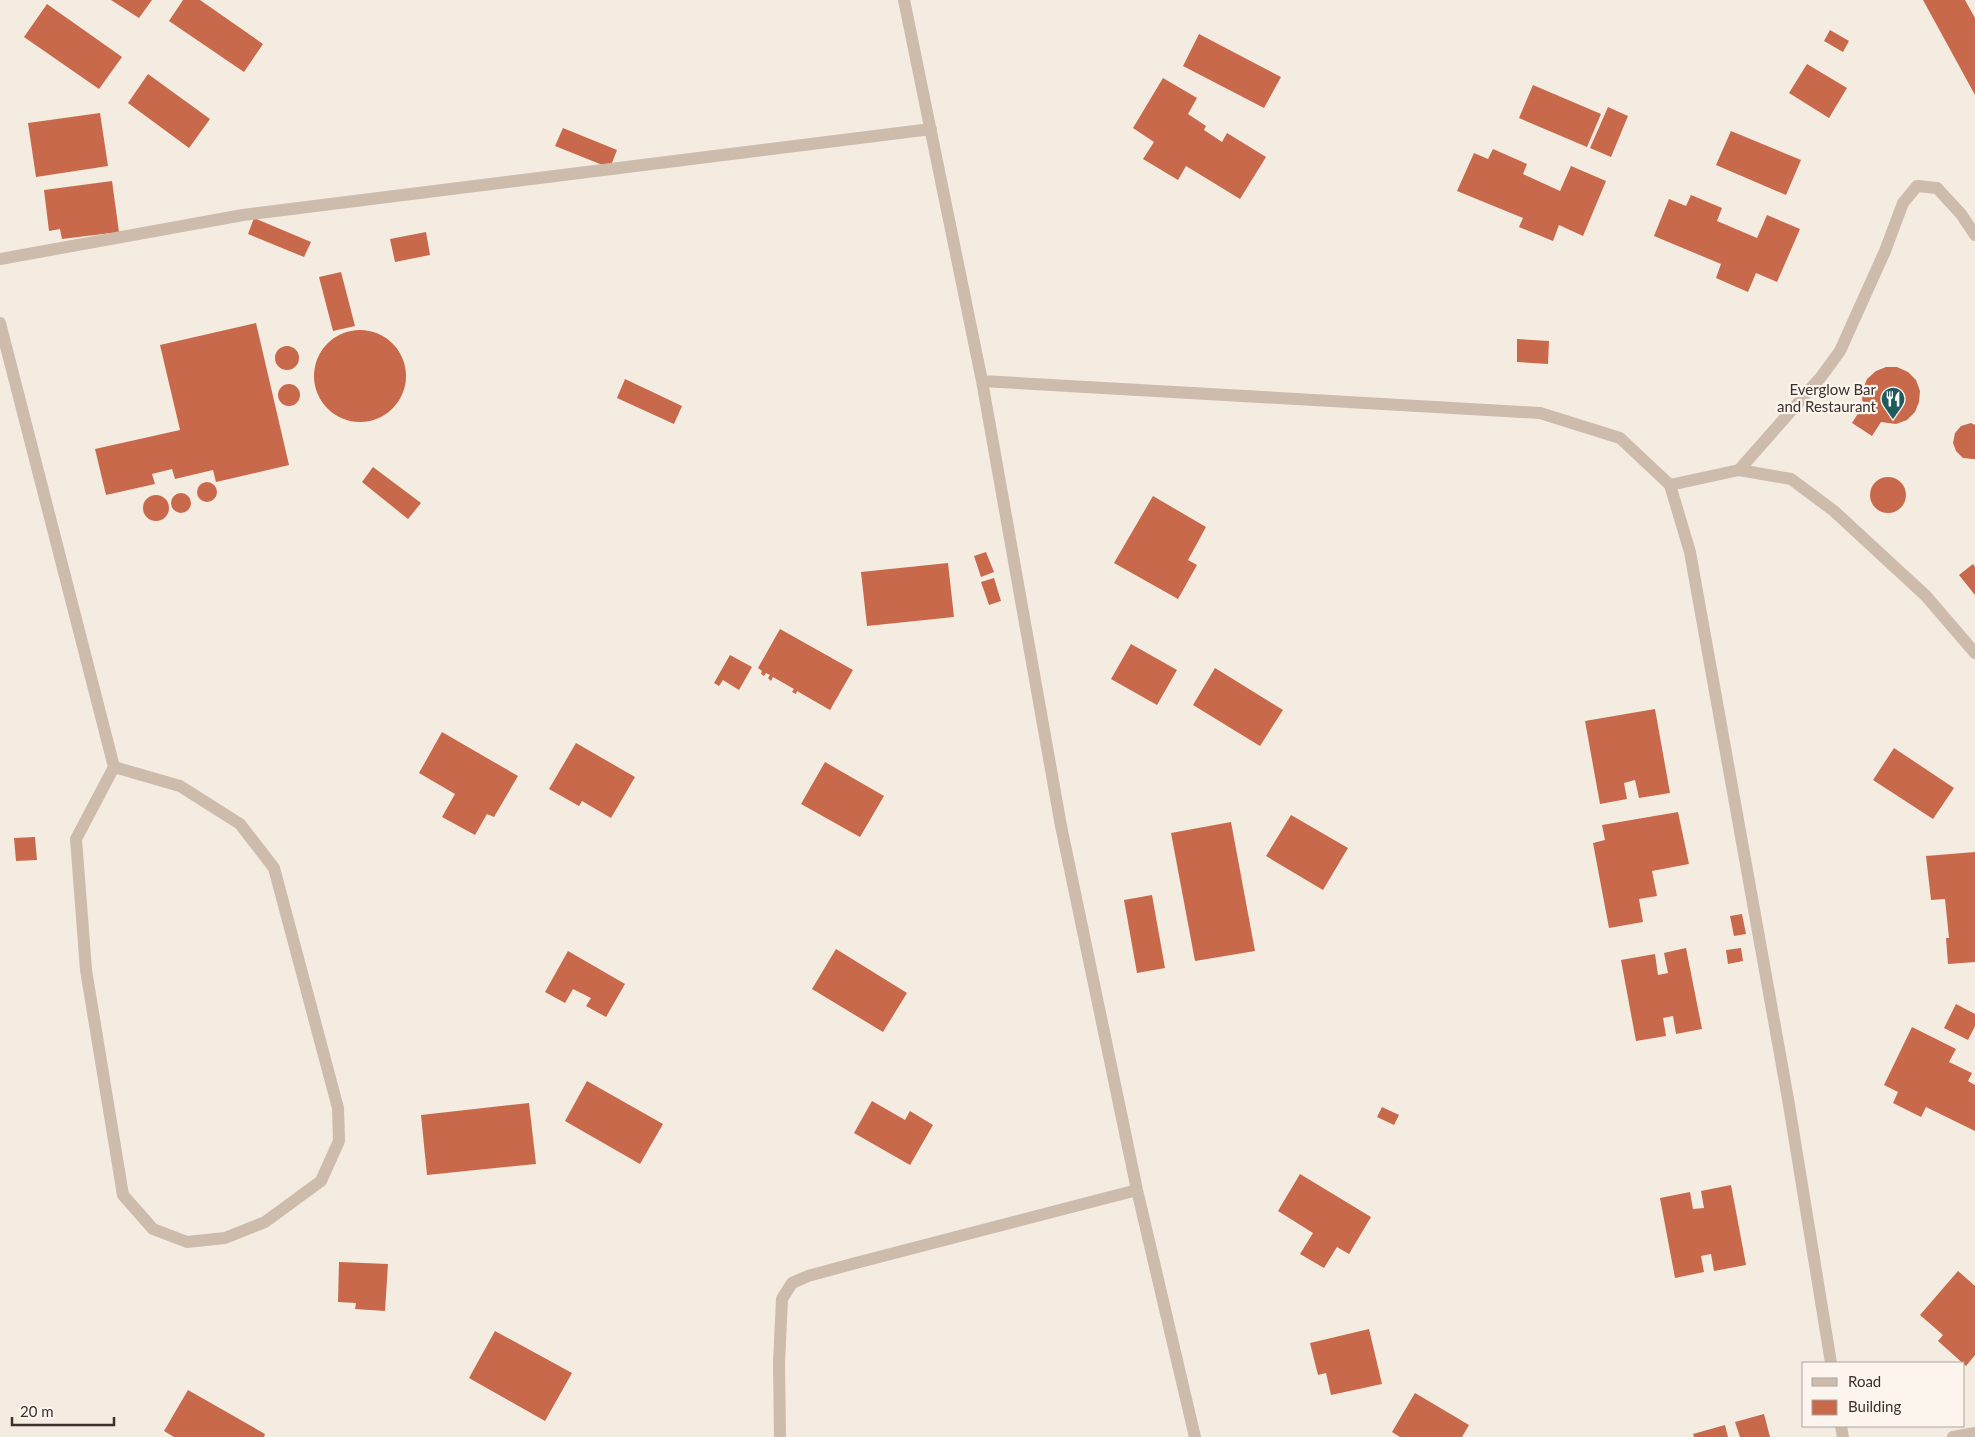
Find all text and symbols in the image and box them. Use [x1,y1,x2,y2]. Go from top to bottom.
place label: Everglow Bar and Restaurant [1777,380,1877,415]
restaurant icon: Everglow Bar and Restaurant [1880,386,1906,420]
legend [1802,1362,1965,1427]
text: Road [1848,1372,1881,1390]
scale bar [12,1394,115,1426]
text: Building [1848,1397,1901,1415]
text: 20 m [20,1402,54,1420]

